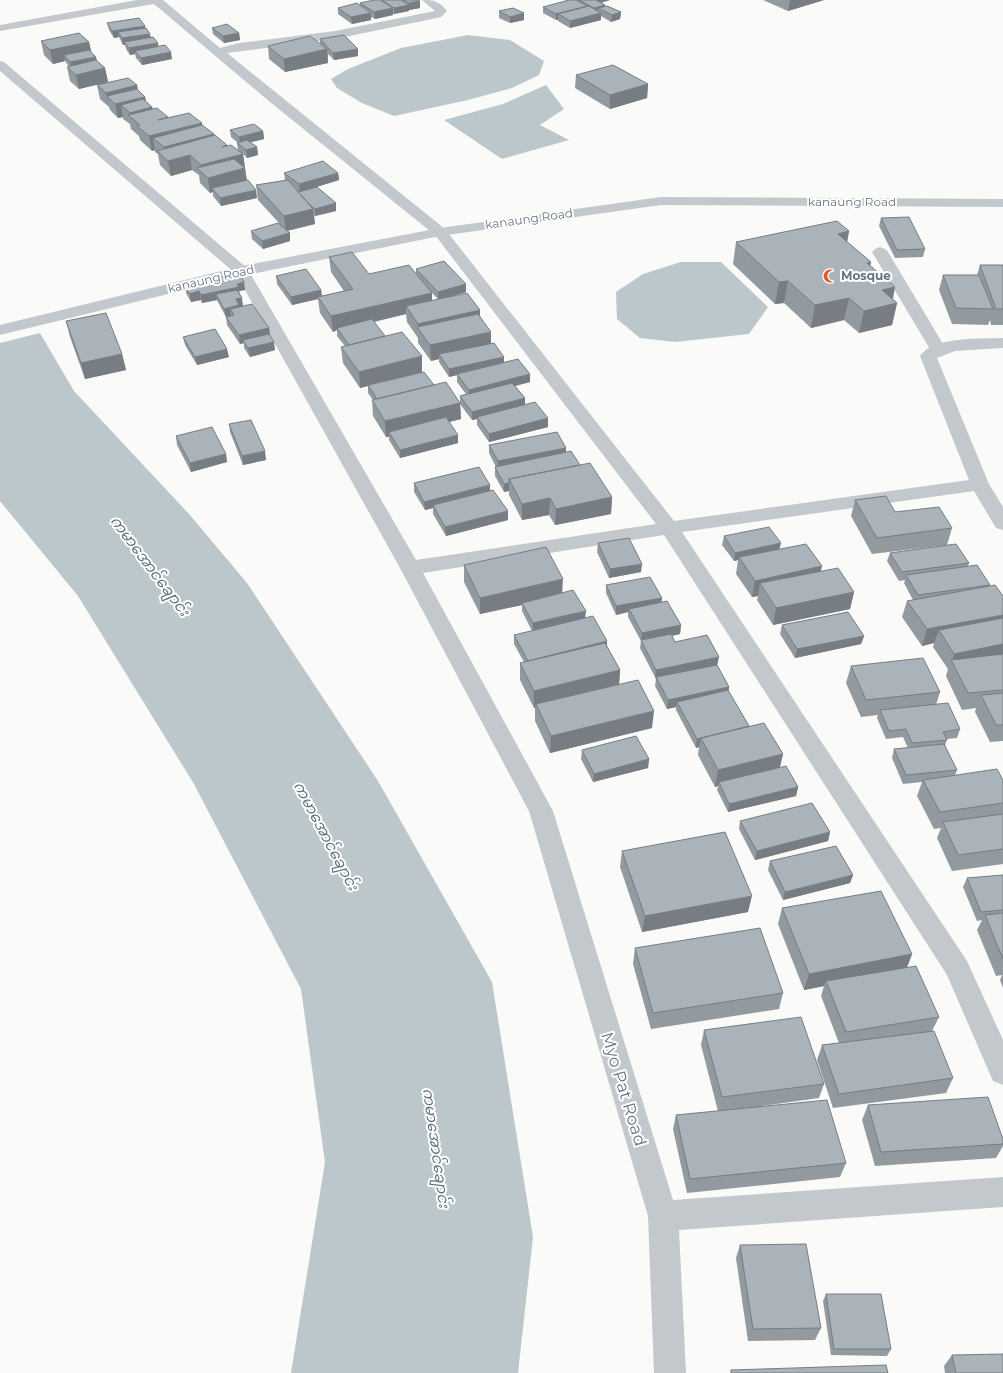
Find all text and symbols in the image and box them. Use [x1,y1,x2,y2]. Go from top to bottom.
street label: kanaung Road [808,194,896,209]
street label: kanaung Road [484,205,574,232]
street label: kanaung Road [166,261,256,296]
mosque icon: Mosque [822,268,838,284]
place label: Mosque [841,268,891,283]
water label: ကမာအောင်ချောင်း [104,511,196,622]
water label: ကမာအောင်ချောင်း [287,778,364,896]
street label: Myo Pat Road [597,1030,651,1148]
water label: ကမာအောင်ချောင်း [416,1087,455,1210]

